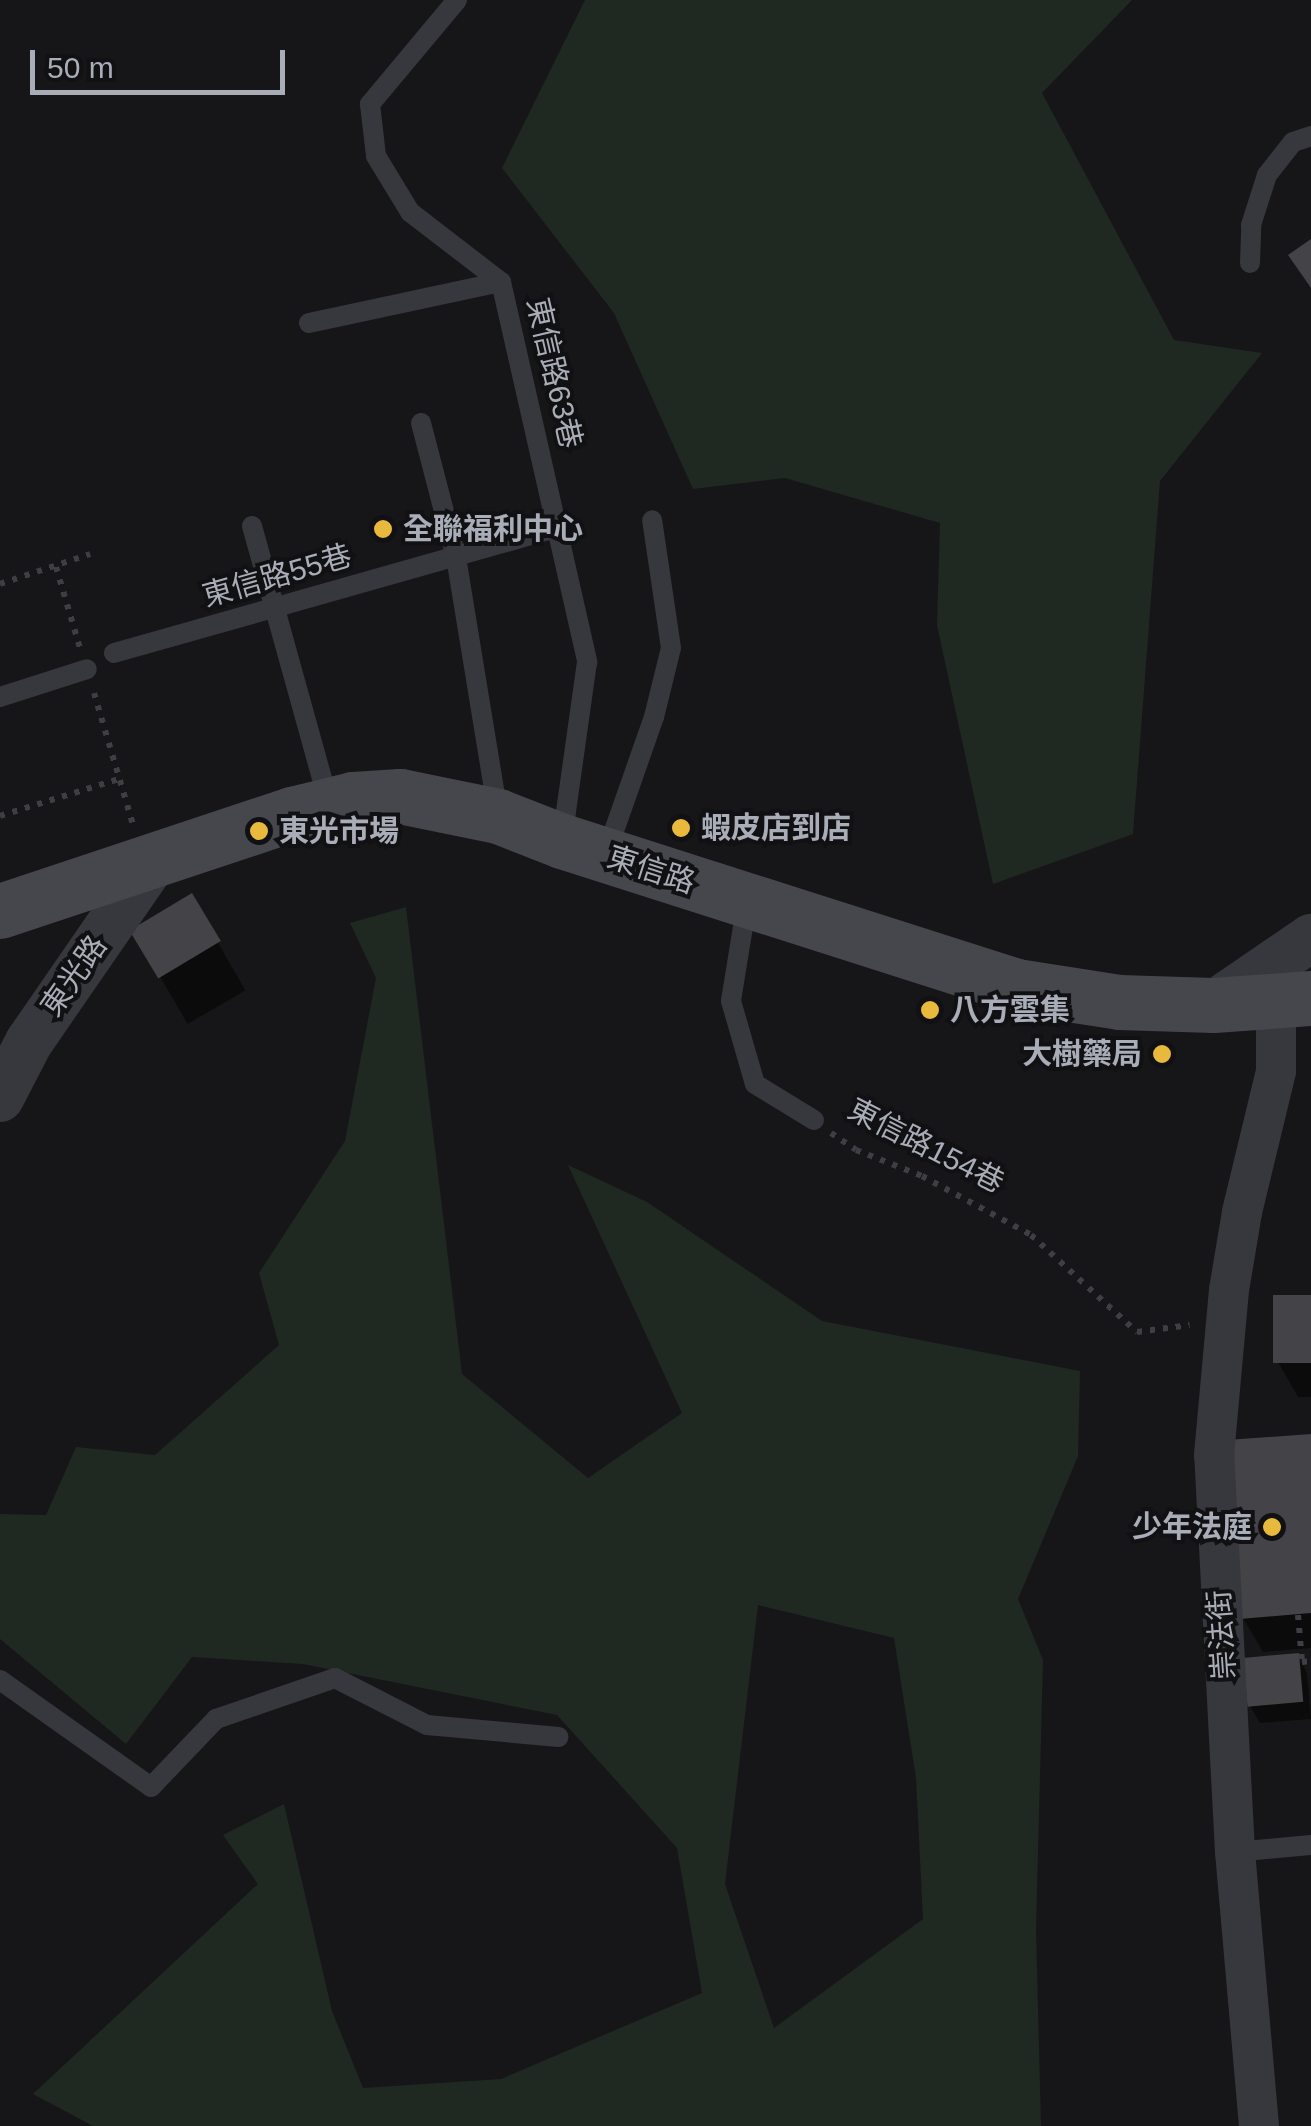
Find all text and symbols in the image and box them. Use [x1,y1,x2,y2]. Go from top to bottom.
scale bar [35,30,290,92]
text: 50 m [47,51,114,84]
street label: 東信路63巷 [519,294,589,452]
place label: 全聯福利中心 [403,511,583,547]
marker: 全聯福利中心 [372,518,394,540]
street label: 東信路55巷 [198,538,356,614]
place label: 蝦皮店到店 [701,810,851,846]
place label: 東光市場 [279,813,399,849]
marker: 蝦皮店到店 [670,817,692,839]
marker: 東光市場 [248,820,270,842]
street label: 東信路 [603,839,699,901]
street label: 東光路 [33,929,115,1023]
place label: 八方雲集 [950,992,1070,1028]
marker: 八方雲集 [919,999,941,1021]
place label: 大樹藥局 [1022,1036,1142,1072]
marker: 大樹藥局 [1151,1043,1173,1065]
street label: 東信路154巷 [842,1091,1010,1201]
place label: 少年法庭 [1132,1509,1252,1545]
marker: 少年法庭 [1261,1516,1283,1538]
street label: 崇法街 [1201,1589,1243,1681]

